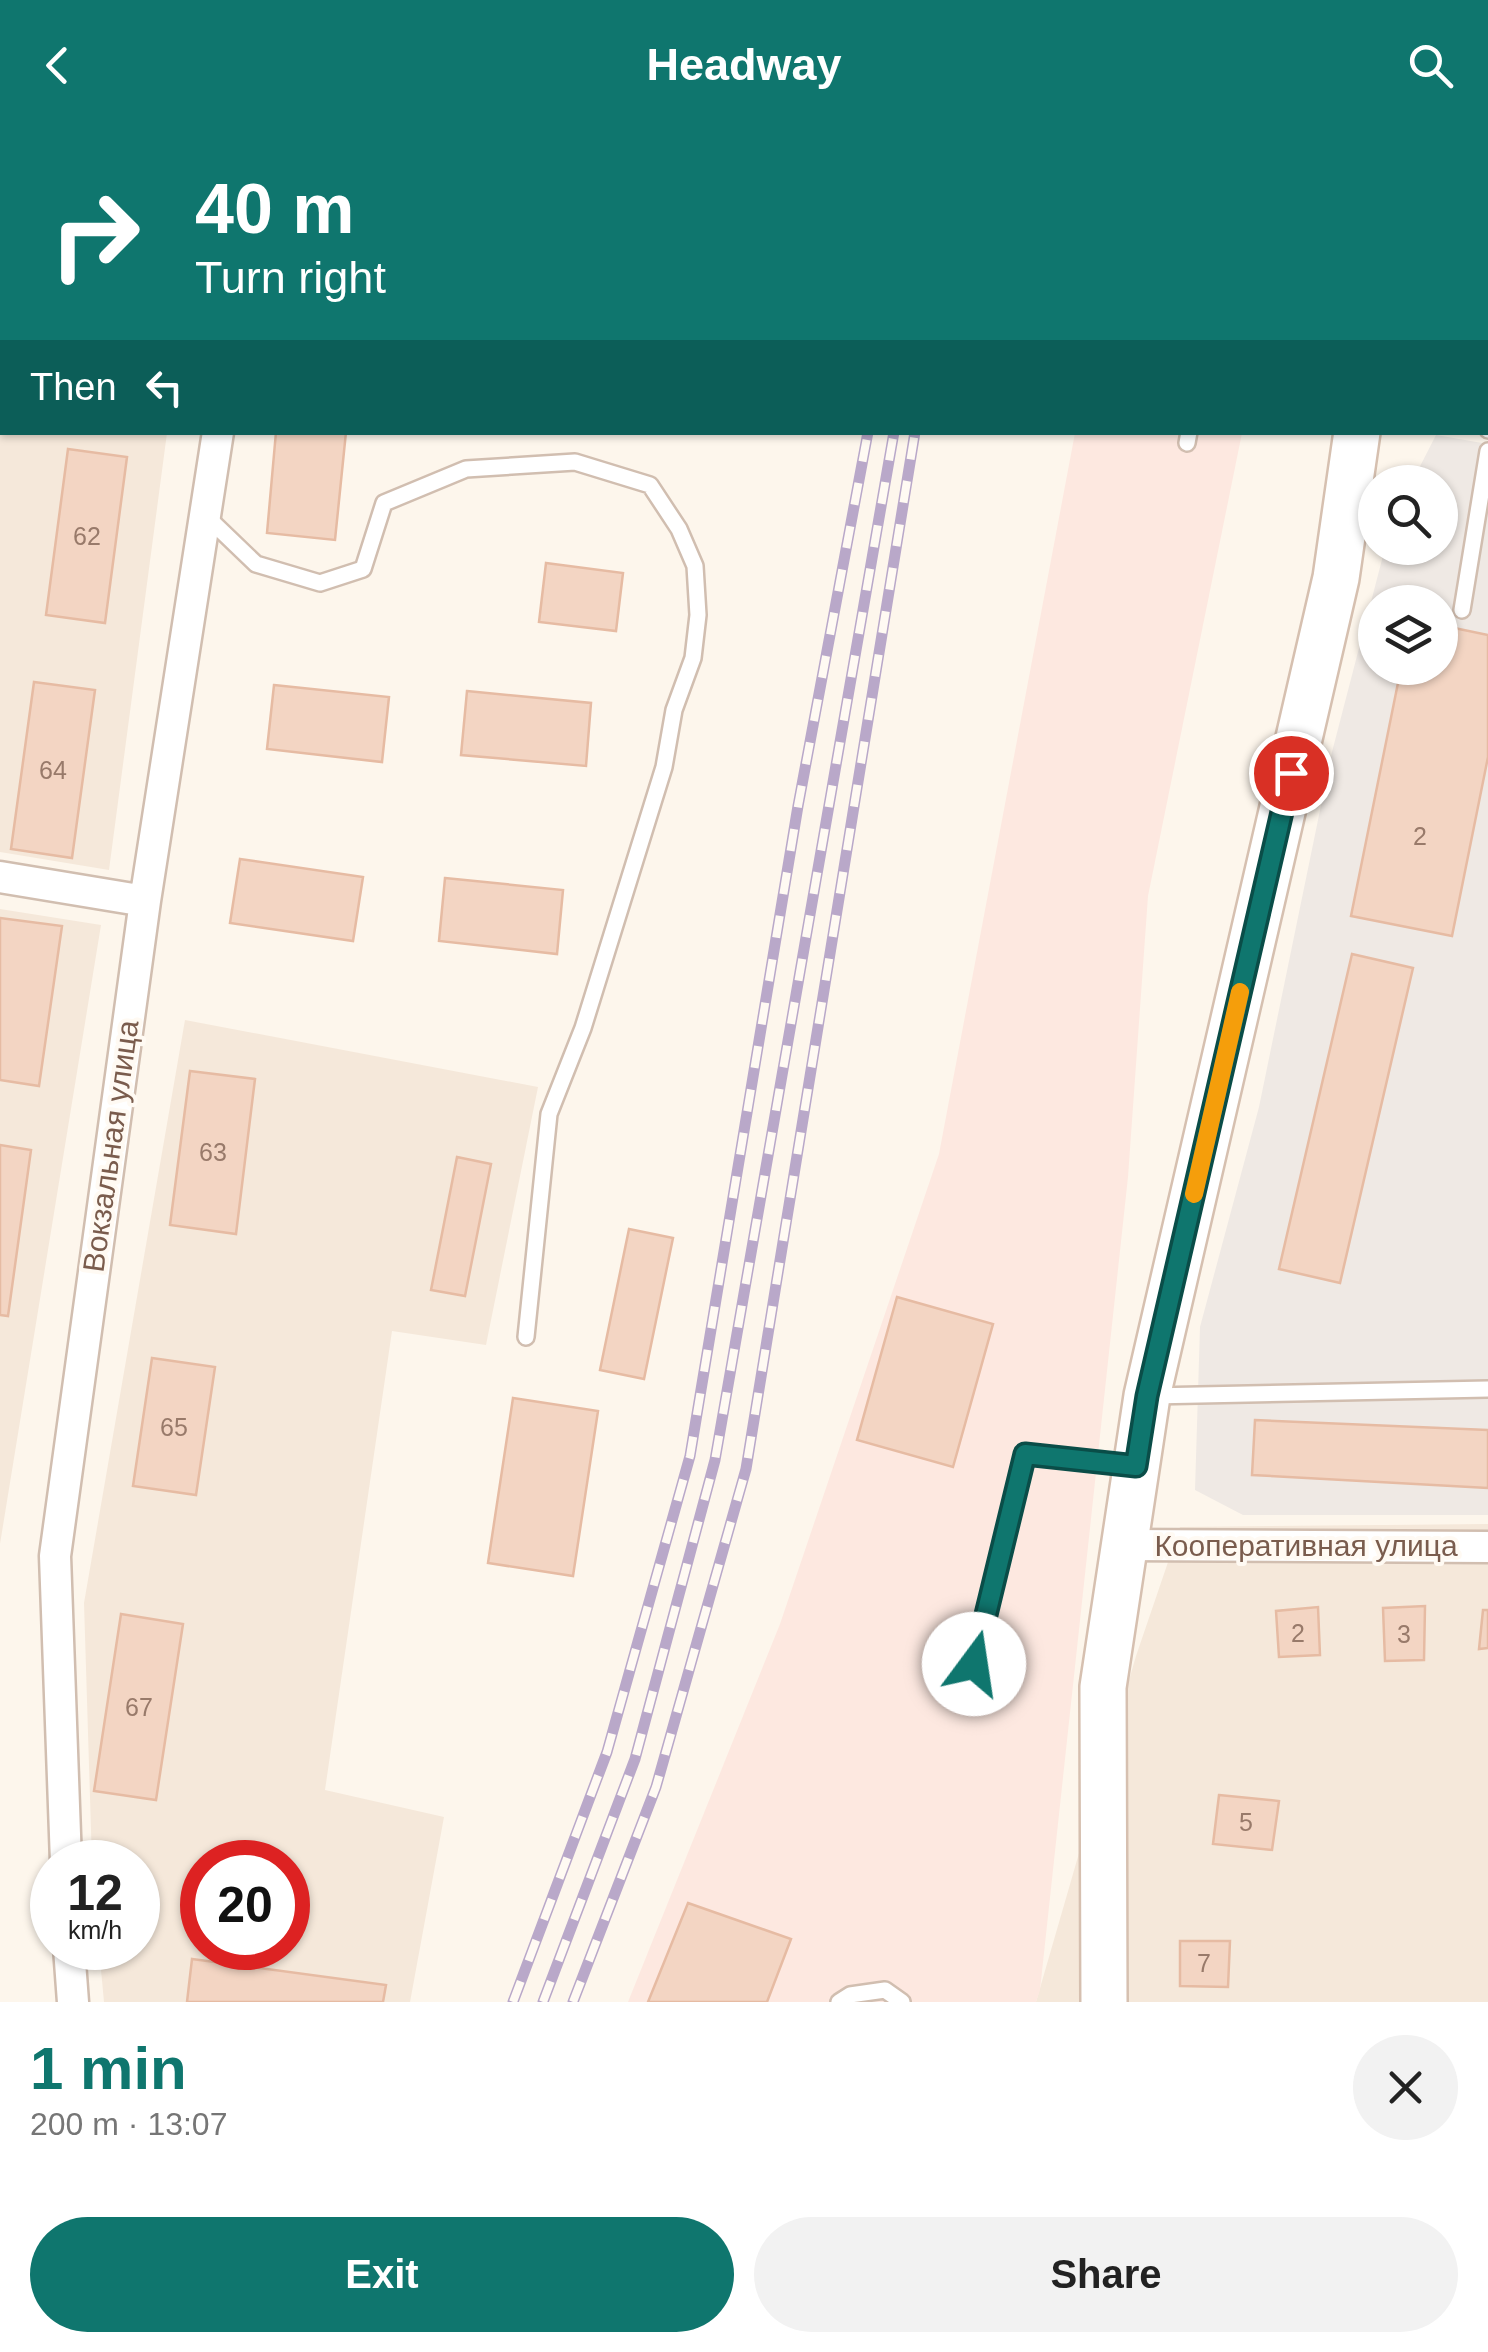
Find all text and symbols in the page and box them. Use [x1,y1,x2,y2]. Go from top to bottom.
icon: back [30,38,85,93]
icon: search [1403,38,1458,93]
text: Headway [646,39,842,90]
icon: right [30,170,160,300]
text: 40 m [195,170,355,248]
text: Turn right [195,252,386,303]
icon: left [137,360,192,415]
text: Then [30,366,117,408]
map controls [1358,465,1458,685]
button: search [1358,465,1458,565]
house number: 62 [73,522,101,550]
button: layers [1358,585,1458,685]
pin [1249,731,1334,816]
icon: arrive [1264,746,1319,801]
house number: 64 [39,756,67,784]
house number: 2 [1413,822,1427,850]
street label: Вокзальная улица [76,1018,145,1274]
house number: 63 [199,1138,227,1166]
house number: 65 [160,1413,188,1441]
street label: Кооперативная улица [1154,1529,1458,1562]
position arrow [922,1612,1026,1716]
house number: 2 [1291,1619,1305,1647]
house number: 3 [1397,1620,1411,1648]
house number: 67 [125,1693,153,1721]
house number: 5 [1239,1808,1253,1836]
speed limit sign: 20 [180,1840,310,1970]
text: 12 [67,1865,123,1921]
text: km/h [68,1916,122,1944]
house number: 7 [1197,1949,1211,1977]
text: 1 min [30,2035,187,2102]
button: close [1353,2035,1458,2140]
text: 200 m · 13:07 [30,2106,227,2142]
button: Exit [30,2217,734,2332]
button: Share [754,2217,1458,2332]

